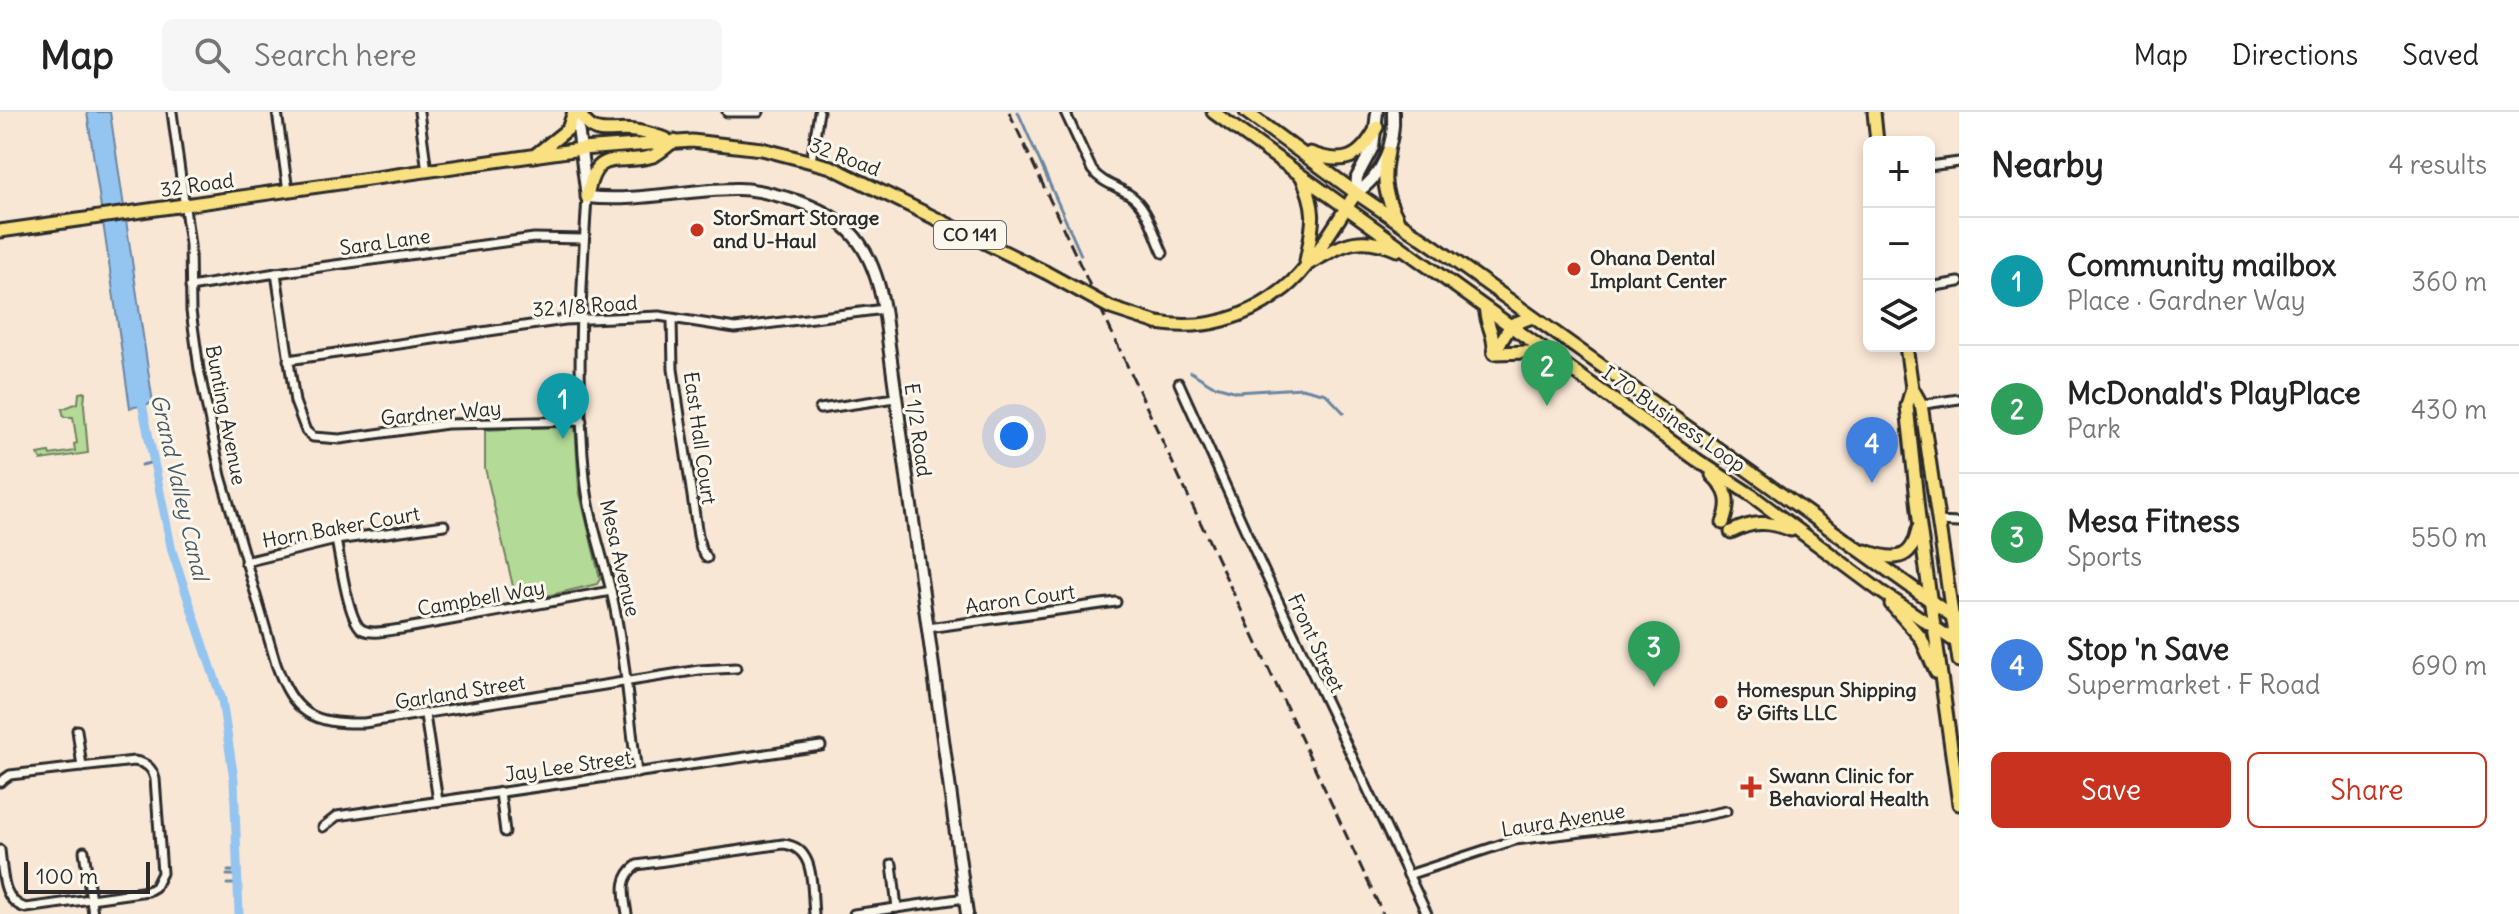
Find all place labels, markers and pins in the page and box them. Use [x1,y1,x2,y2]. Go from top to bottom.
place label: StorSmart Storage and U-Haul [713,205,880,253]
marker: StorSmart Storage and U-Haul [688,221,706,239]
place label: Ohana Dental Implant Center [1590,245,1727,293]
marker: Ohana Dental Implant Center [1565,260,1583,278]
pin: 2 [1521,340,1573,406]
pin: 1 [537,373,589,439]
pin: 4 [1846,417,1898,483]
pin: 3 [1628,621,1680,687]
place label: Homespun Shipping & Gifts LLC [1737,677,1917,725]
marker: Homespun Shipping & Gifts LLC [1712,693,1730,711]
place label: Swann Clinic for Behavioral Health [1769,763,1929,811]
marker: Swann Clinic for Behavioral Health [1740,776,1762,798]

